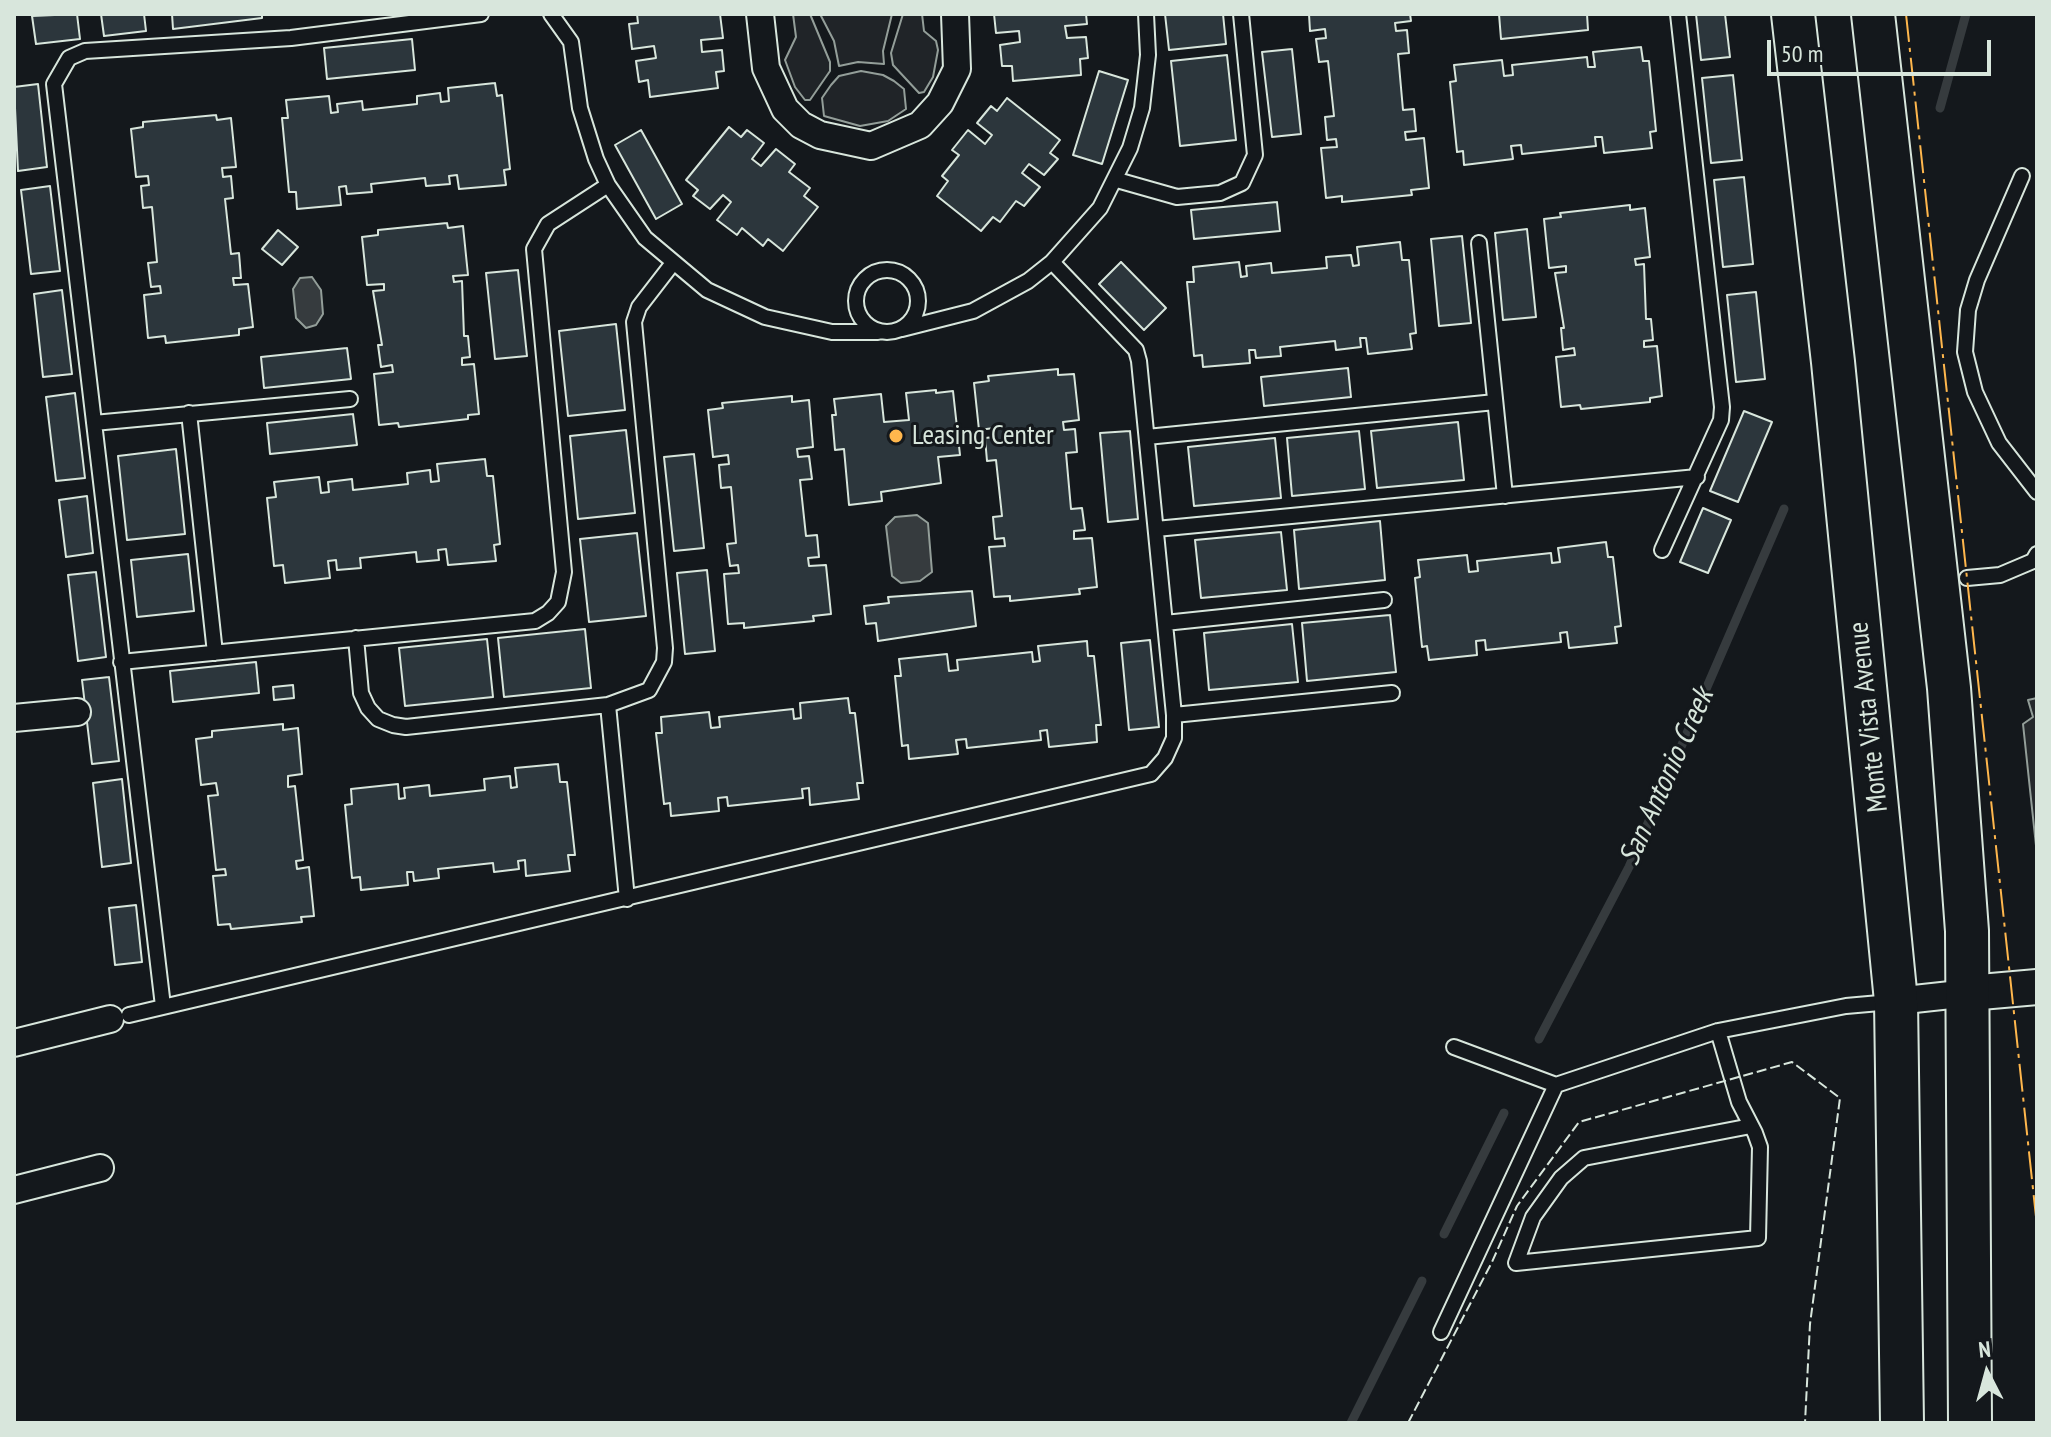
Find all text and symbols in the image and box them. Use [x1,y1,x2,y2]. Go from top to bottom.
scale bar [1771,24,1995,74]
text: 50 m [1781,38,1823,69]
place label: Leasing Center [912,419,1054,453]
marker: Leasing Center [887,427,905,445]
street label: Monte Vista Avenue [1842,620,1896,814]
water label: San Antonio Creek [1612,683,1722,871]
north arrow [1947,1333,2027,1413]
text: N [1977,1335,1992,1364]

